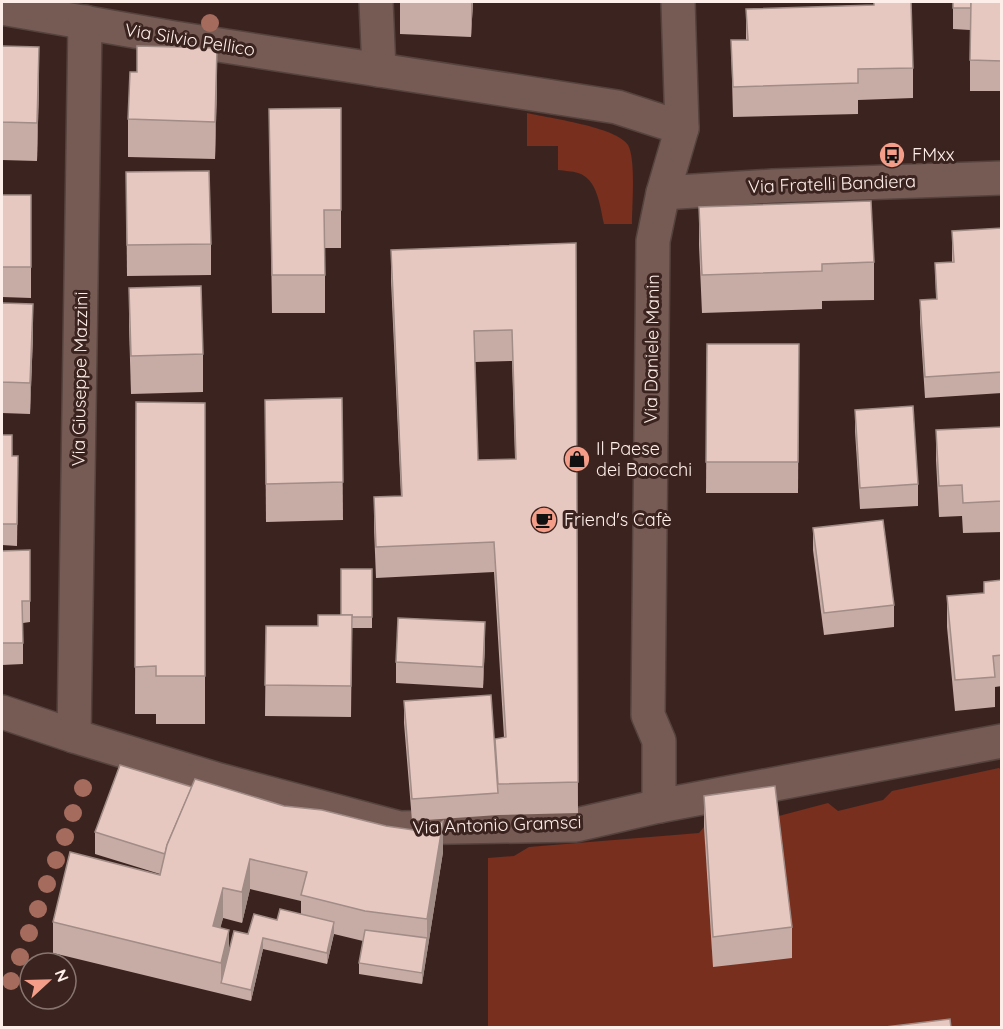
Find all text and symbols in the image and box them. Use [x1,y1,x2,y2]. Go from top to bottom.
street label: Via Silvio Pellico [123,18,257,61]
bus stop icon: FMxx [877,140,907,170]
place label: FMxx [912,143,955,166]
street label: Via Fratelli Bandiera [748,169,916,198]
street label: Via Daniele Manin [639,274,664,424]
street label: Via Giuseppe Mazzini [66,291,93,467]
place label: Il Paese dei Baocchi [596,437,692,481]
shop icon: Il Paese dei Baocchi [562,444,592,474]
cafe icon: Friend's Cafè [529,505,559,535]
place label: Friend's Cafè [564,508,672,531]
street label: Via Antonio Gramsci [412,810,582,839]
north arrow [18,951,78,1011]
text: N [50,966,73,985]

